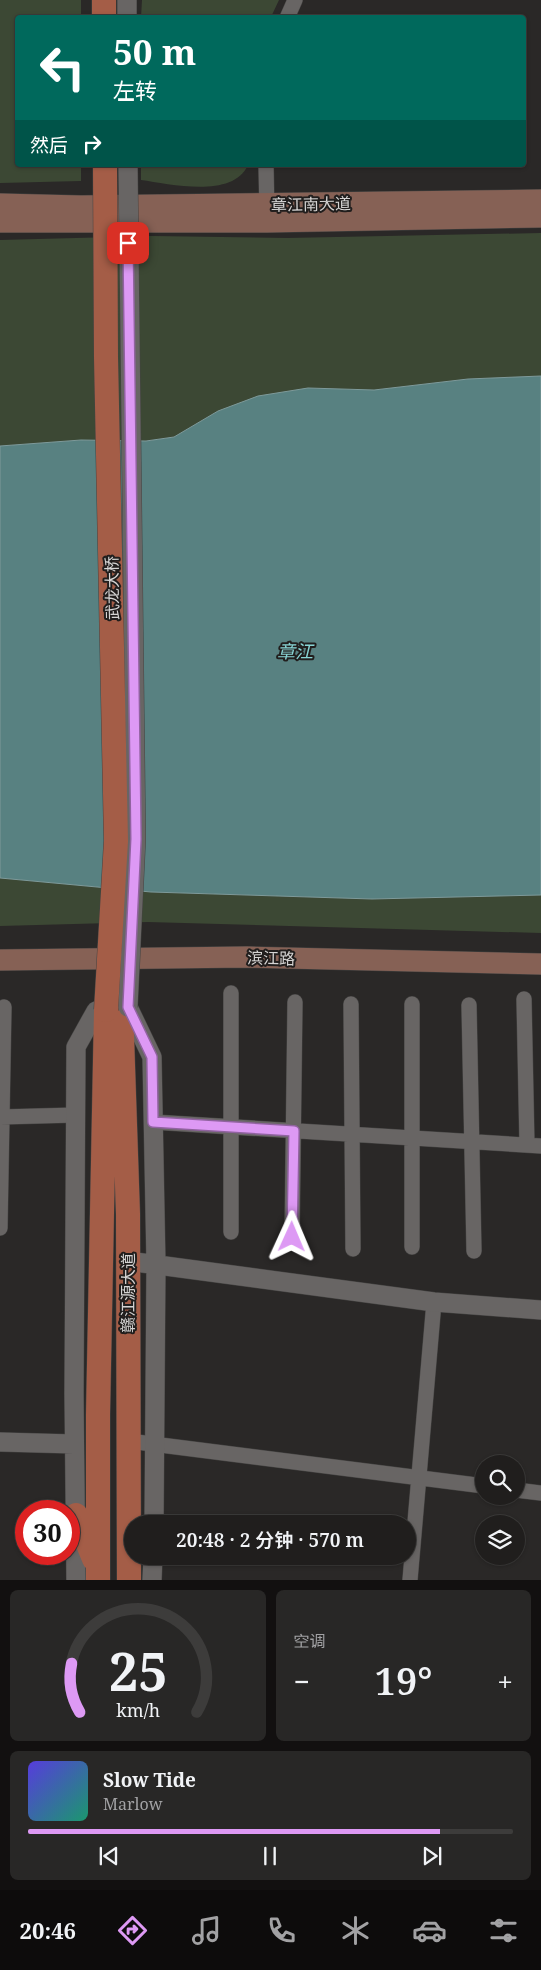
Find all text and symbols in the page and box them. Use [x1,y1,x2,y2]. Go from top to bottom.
text: 50 m [113,28,196,75]
icon: left [30,35,95,100]
text: 左转 [113,75,157,105]
icon: right [78,130,106,158]
text: 然后 [30,132,68,158]
street label: 章江南大道 [271,192,351,216]
pin [107,222,149,264]
icon: arrive [114,229,142,257]
street label: 武龙大桥 [100,556,124,620]
water label: 章江 [277,639,315,663]
street label: 滨江路 [247,947,295,969]
position arrow [265,1210,317,1262]
street label: 赣江源大道 [117,1253,139,1333]
map controls [475,1455,525,1565]
button: search [475,1455,525,1505]
speed limit sign: 30 [15,1500,80,1565]
button: layers [475,1515,525,1565]
text: 20:48 · 2 分钟 · 570 m [176,1527,364,1553]
text: 空调 [294,1630,326,1652]
text: 25 [108,1635,167,1706]
text: 19° [375,1654,433,1706]
text: − [294,1662,310,1700]
text: + [497,1662,513,1700]
text: km/h [116,1698,160,1722]
text: Slow Tide [103,1767,196,1793]
text: Marlow [103,1793,163,1815]
icon: previous [95,1842,123,1870]
icon: pause [256,1842,284,1870]
icon: next [418,1842,446,1870]
icon: directions [115,1913,150,1948]
icon: music [189,1913,224,1948]
icon: phone [264,1913,299,1948]
icon: climate [338,1913,373,1948]
icon: car [412,1913,447,1948]
icon: filters [486,1913,521,1948]
text: 20:46 [20,1915,76,1945]

